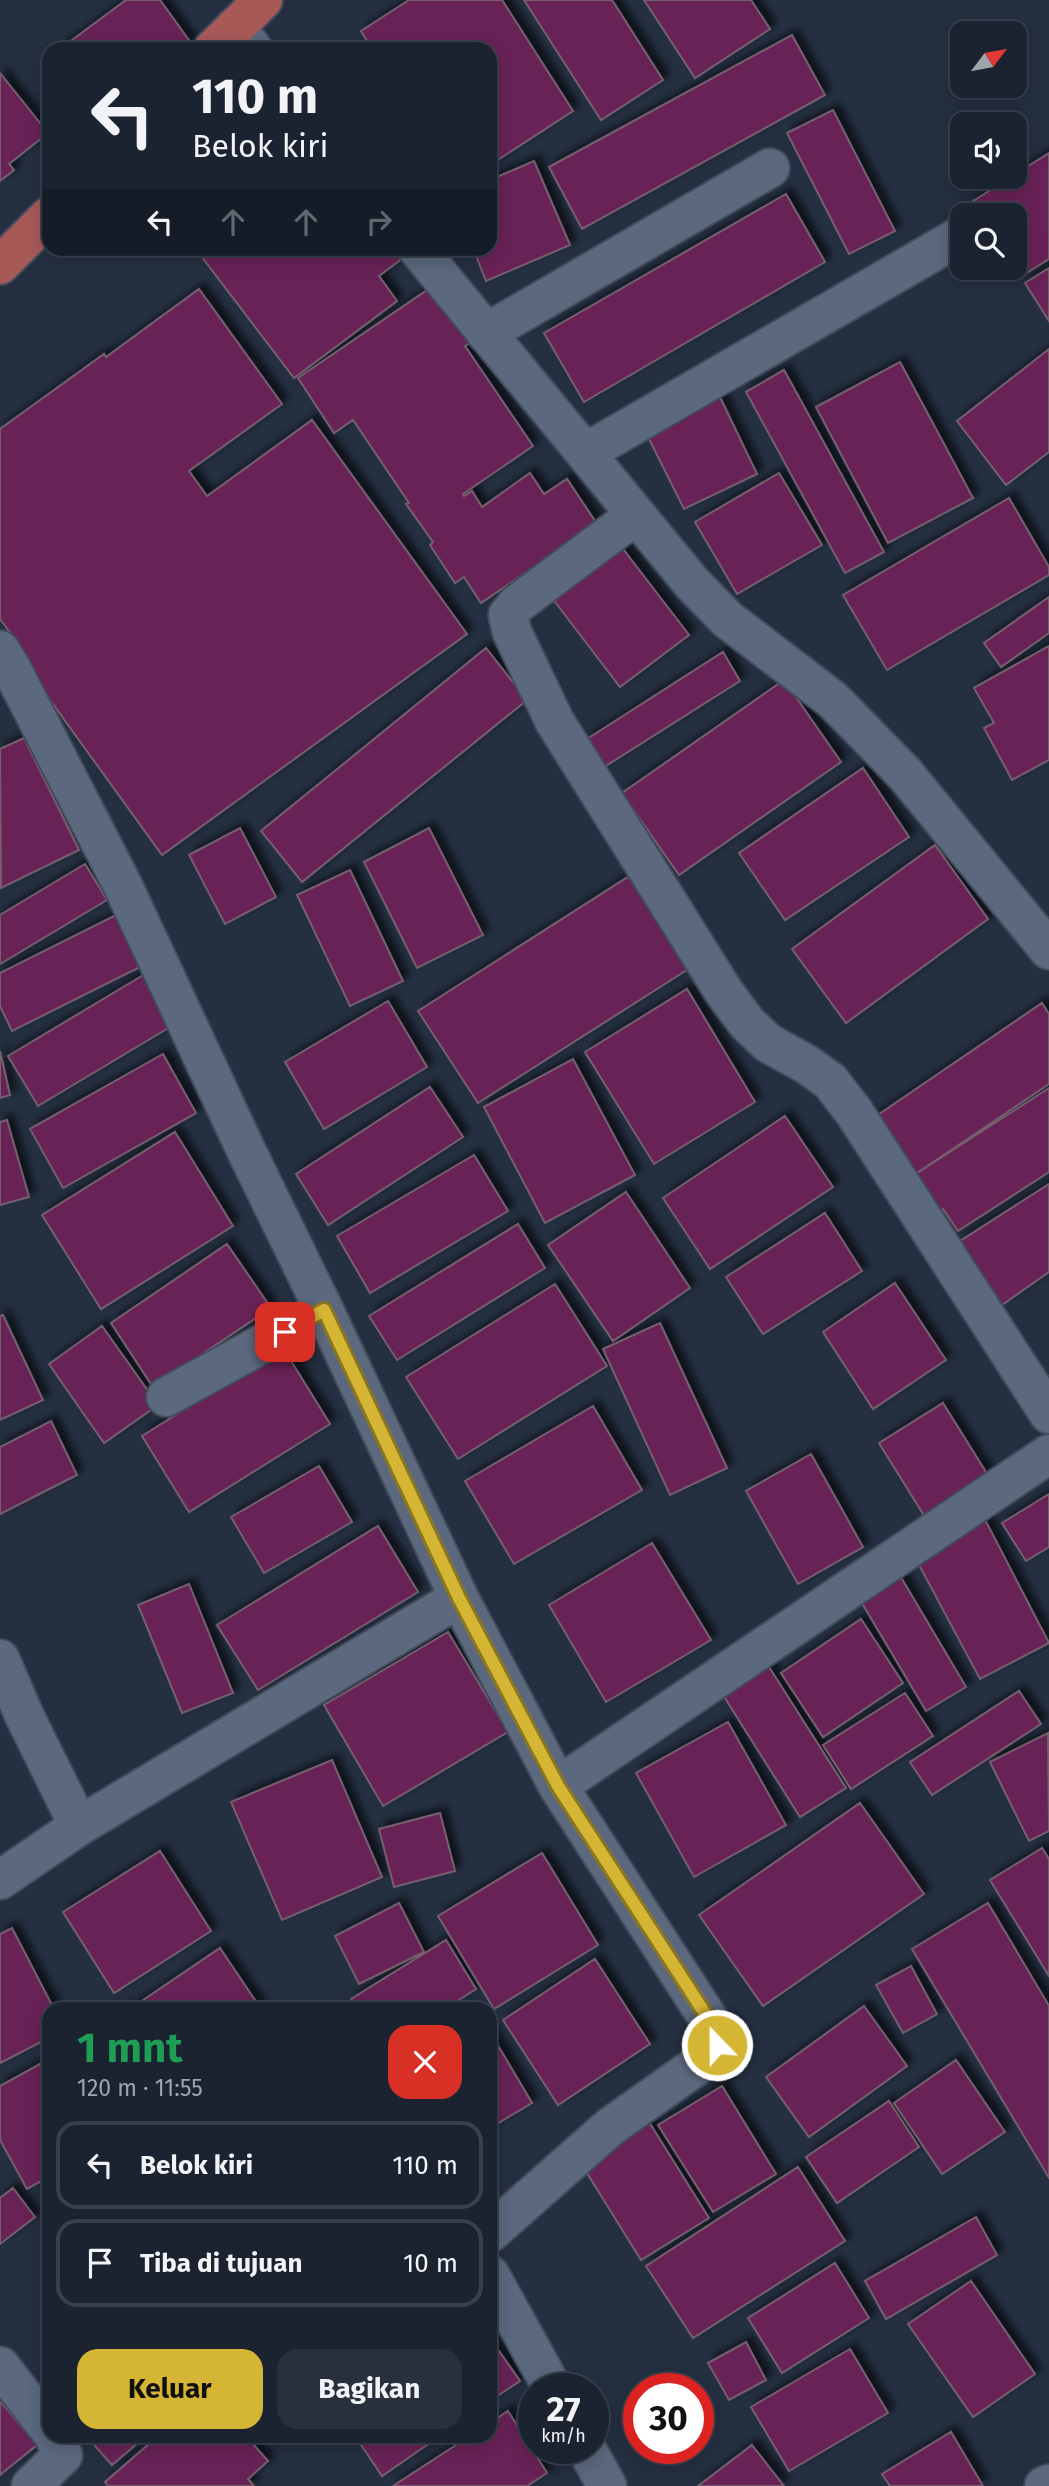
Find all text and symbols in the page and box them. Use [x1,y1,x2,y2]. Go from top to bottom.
north arrow [950,21,1027,98]
map controls [950,21,1027,280]
text: 110 m [192,67,318,126]
icon: left [77,70,168,161]
button: sound [950,112,1027,189]
text: Belok kiri [192,127,328,165]
icon: left [141,203,179,241]
icon: ahead [214,203,252,241]
icon: ahead [287,203,325,241]
icon: right [360,203,398,241]
button: search [950,203,1027,280]
pin [255,1302,315,1362]
icon: arrive [266,1313,304,1351]
position arrow [680,2008,754,2082]
text: 1 mnt [77,2023,182,2073]
button: close [388,2025,462,2099]
text: 120 m · 11:55 [77,2074,203,2102]
icon: left [81,2146,119,2184]
text: Belok kiri [140,2150,253,2181]
text: 110 m [392,2150,458,2181]
icon: arrive [81,2244,119,2282]
text: Tiba di tujuan [140,2248,302,2279]
text: 10 m [403,2248,458,2279]
button: Keluar [77,2349,263,2429]
button: Bagikan [277,2349,462,2429]
speed limit sign: 30 [623,2373,714,2464]
text: 27 [546,2388,581,2430]
text: km/h [541,2425,586,2447]

